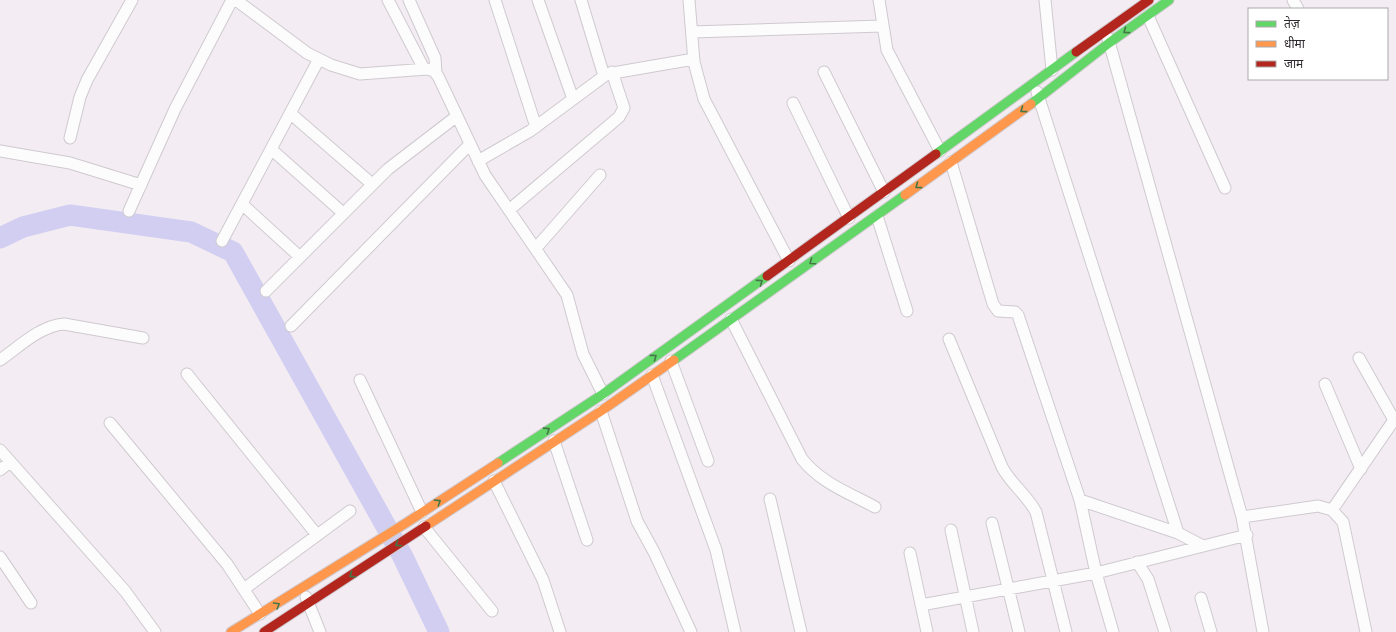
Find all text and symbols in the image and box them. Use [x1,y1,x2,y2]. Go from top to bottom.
legend [1248,8,1388,80]
text: तेज़ [1284,15,1301,33]
one-way arrow [1124,26,1131,33]
text: धीमा [1284,35,1306,53]
text: जाम [1284,55,1304,73]
one-way arrow [1020,105,1027,113]
one-way arrow [915,181,922,188]
one-way arrow [809,257,816,265]
one-way arrow [756,279,763,286]
one-way arrow [650,355,657,362]
one-way arrow [543,428,550,435]
one-way arrow [434,499,441,507]
one-way arrow [395,539,402,547]
one-way arrow [349,571,356,578]
one-way arrow [273,602,280,609]

